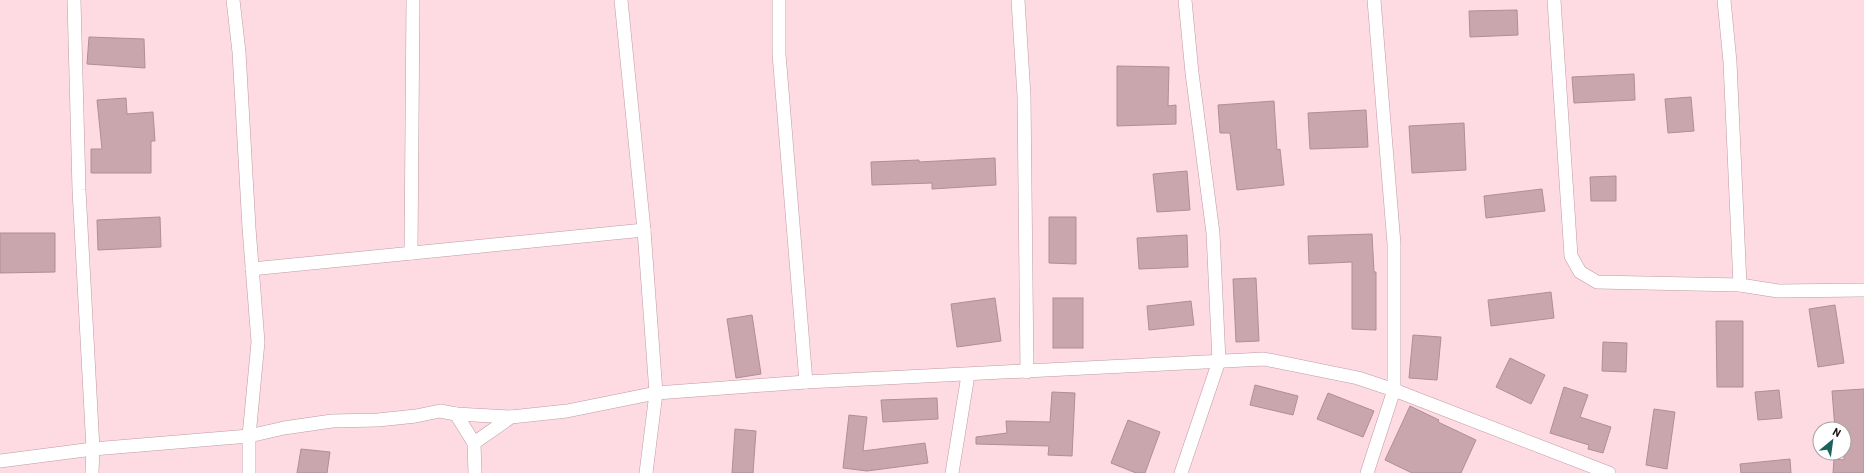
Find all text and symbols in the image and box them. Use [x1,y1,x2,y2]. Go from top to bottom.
north arrow [1812,421,1852,461]
text: N [1831,424,1843,439]

